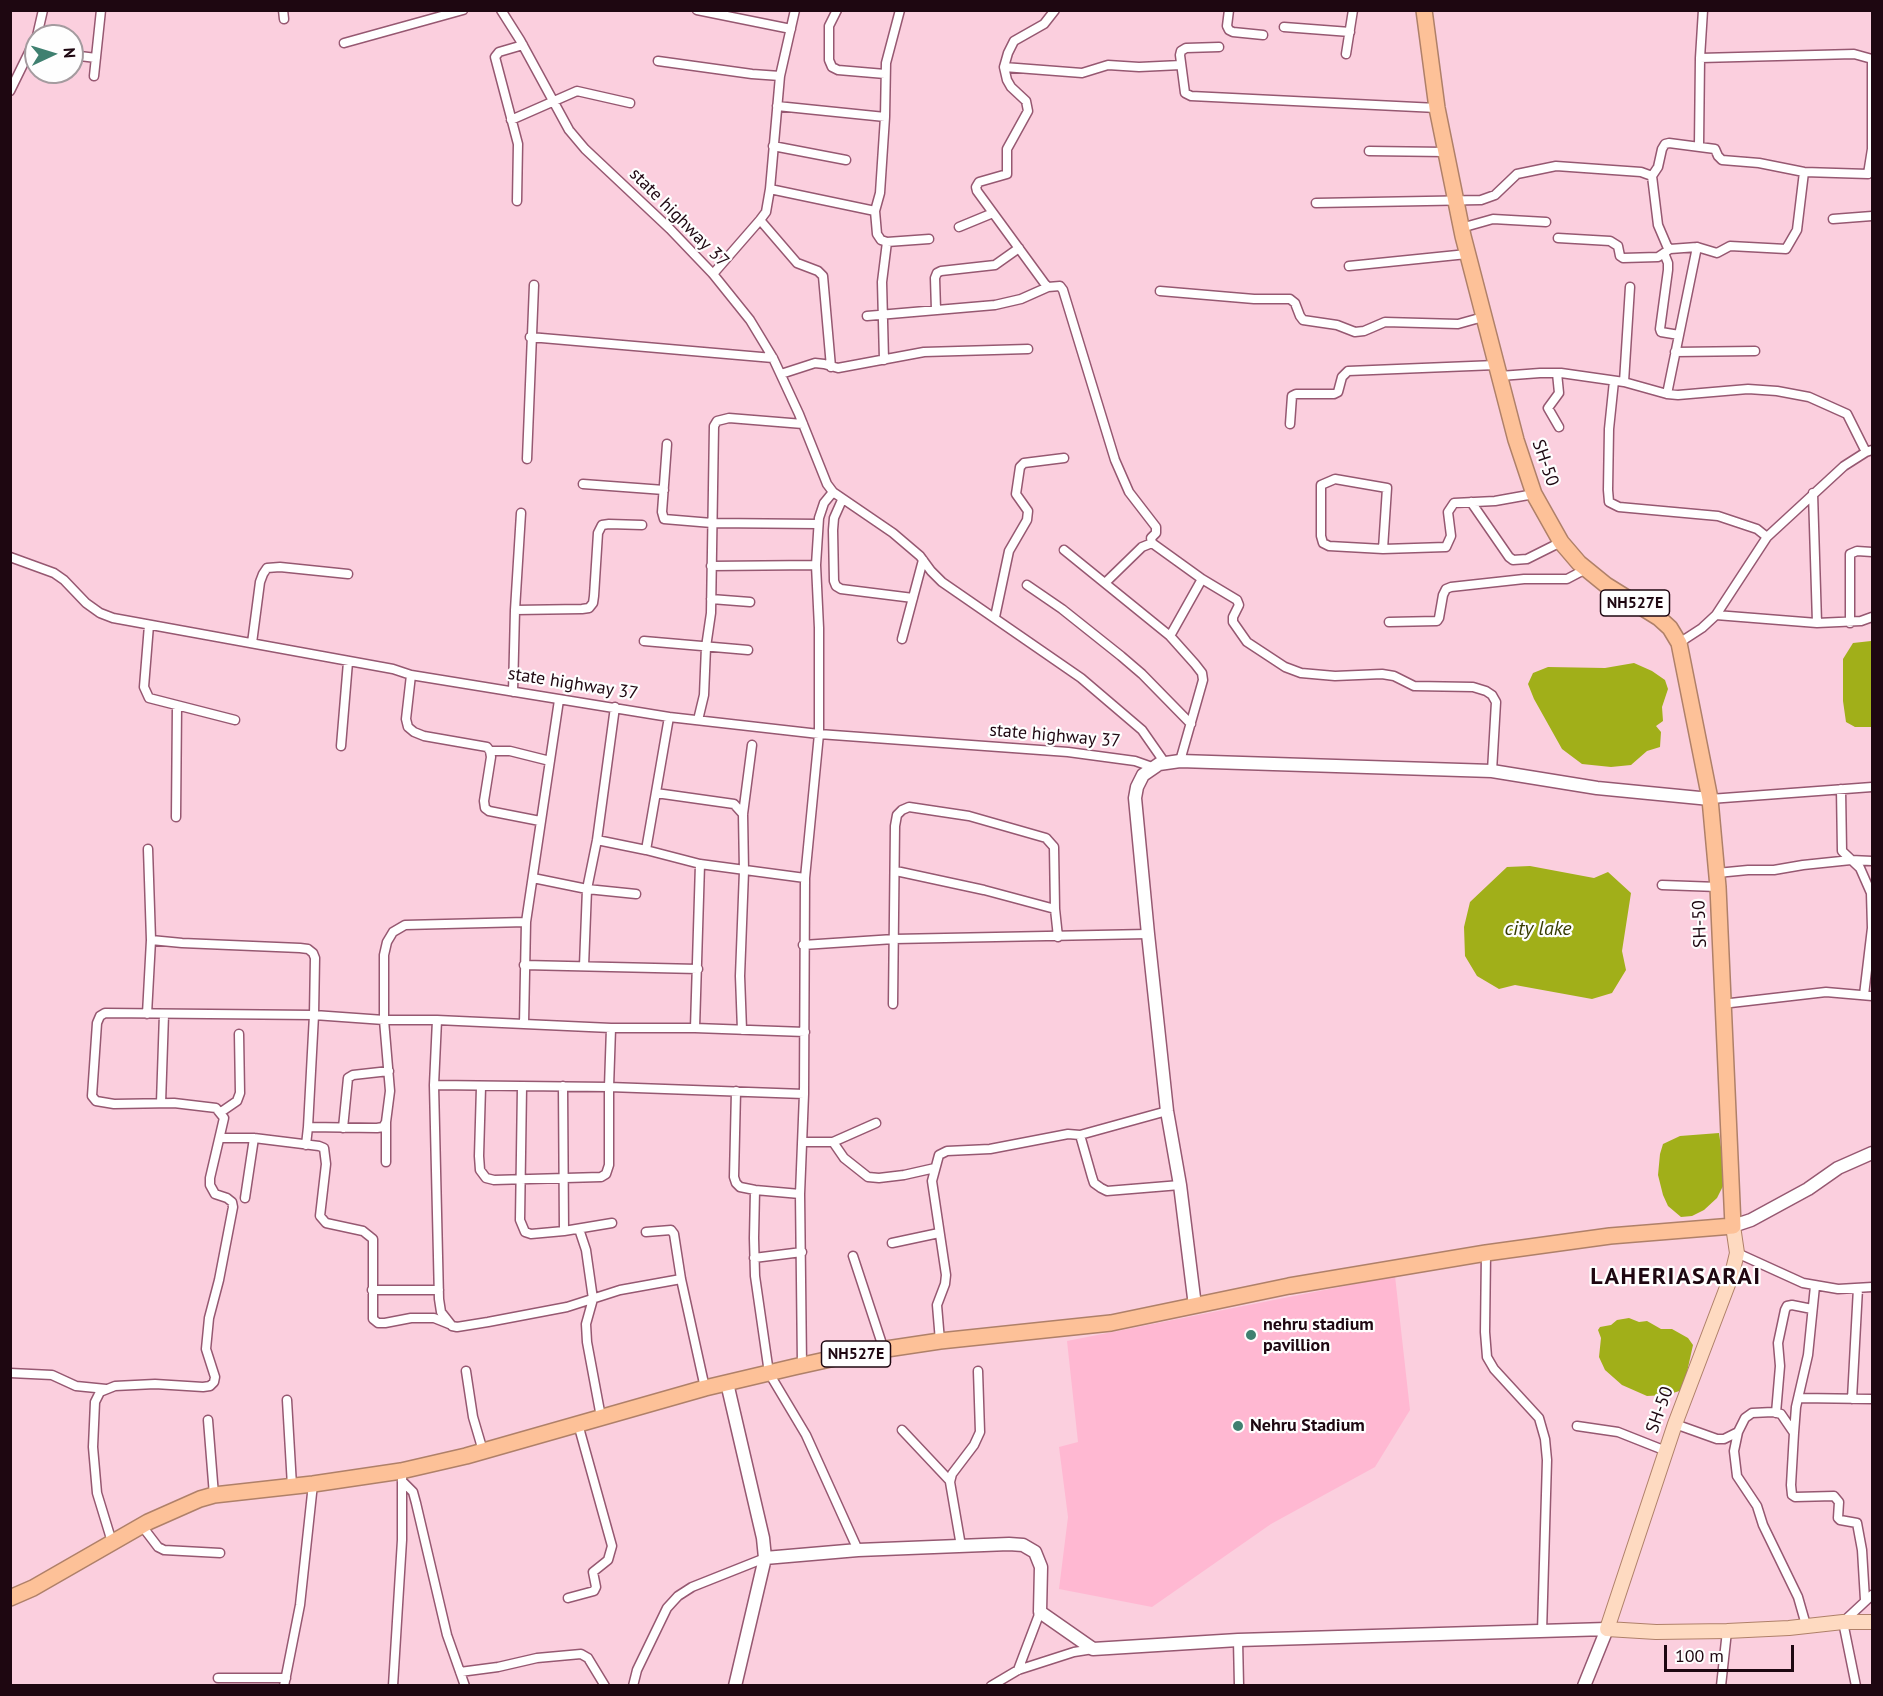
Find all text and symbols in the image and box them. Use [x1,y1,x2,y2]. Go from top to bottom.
north arrow [24,24,84,84]
text: N [60,47,80,59]
street label: state highway 37 [625,164,733,272]
street label: SH-50 [1527,437,1563,489]
road number: NH527E [1600,590,1670,616]
street label: state highway 37 [506,663,640,705]
street label: state highway 37 [989,720,1121,752]
street label: SH-50 [1688,900,1712,948]
water label: city lake [1505,917,1571,941]
district label: LAHERIASARAI [1590,1263,1762,1291]
place label: nehru stadium pavillion [1263,1314,1374,1356]
marker: nehru stadium pavillion [1244,1328,1258,1342]
road number: NH527E [822,1341,890,1367]
street label: SH-50 [1642,1384,1678,1436]
place label: Nehru Stadium [1250,1415,1365,1437]
marker: Nehru Stadium [1231,1419,1245,1433]
scale bar [1667,1633,1798,1671]
text: 100 m [1675,1644,1724,1667]

